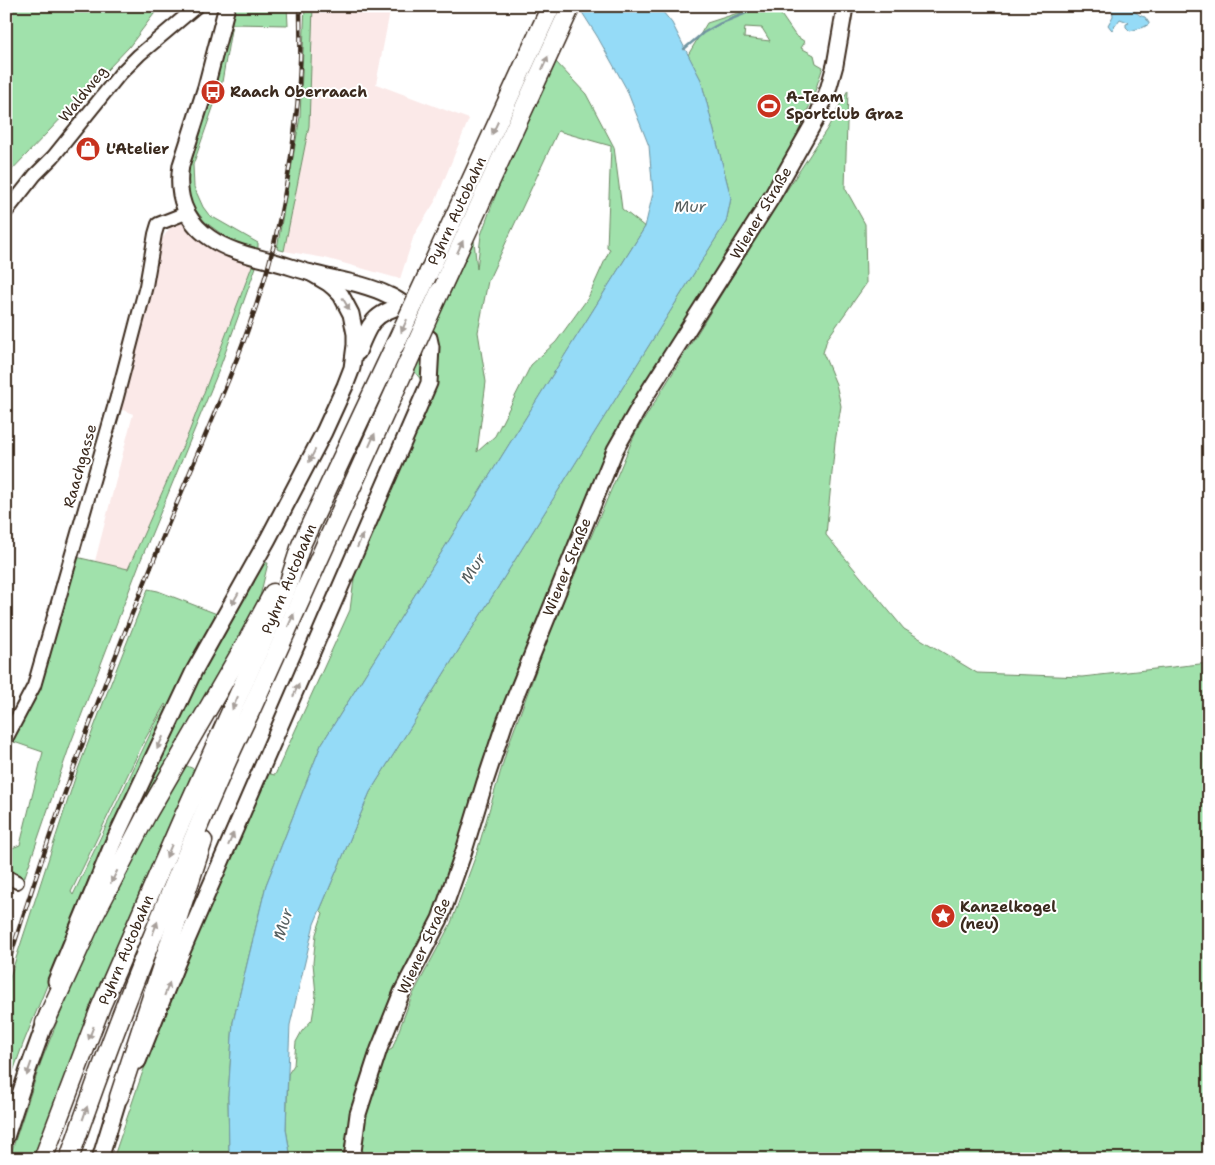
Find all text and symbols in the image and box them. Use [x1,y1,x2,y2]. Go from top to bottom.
one-way arrow [542,56,550,70]
street label: Waldweg [54,62,112,126]
bus stop icon: Raach Oberraach [200,79,226,105]
place label: Raach Oberraach [230,82,367,102]
place label: A-Team Sportclub Graz [786,87,904,124]
sports icon: A-Team Sportclub Graz [756,93,782,119]
one-way arrow [490,121,498,135]
shop icon: L'Atelier [75,136,101,162]
place label: L'Atelier [106,139,169,159]
street label: Pyhrn Autobahn [423,153,491,269]
street label: Wiener Straße [725,163,797,263]
water label: Mur [674,196,706,217]
one-way arrow [457,240,465,254]
one-way arrow [342,297,350,312]
one-way arrow [400,319,408,333]
street label: Raachgasse [59,422,101,510]
one-way arrow [369,433,377,447]
one-way arrow [308,449,316,463]
street label: Wiener Straße [538,515,596,619]
street label: Pyhrn Autobahn [257,521,321,637]
one-way arrow [357,534,365,548]
water label: Mur [455,549,491,587]
one-way arrow [230,593,239,606]
one-way arrow [287,613,295,627]
one-way arrow [292,683,300,697]
one-way arrow [231,696,239,710]
one-way arrow [156,736,164,750]
one-way arrow [227,832,235,846]
one-way arrow [164,844,172,858]
one-way arrow [110,870,118,884]
street label: Pyhrn Autobahn [94,892,158,1008]
street label: Wiener Straße [393,894,455,998]
place label: Kanzelkogel (neu) [960,897,1056,934]
place icon: Kanzelkogel (neu) [930,903,956,929]
water label: Mur [268,905,298,942]
one-way arrow [152,921,160,935]
one-way arrow [163,981,171,996]
one-way arrow [87,1026,95,1041]
one-way arrow [25,1062,33,1077]
one-way arrow [82,1105,89,1120]

